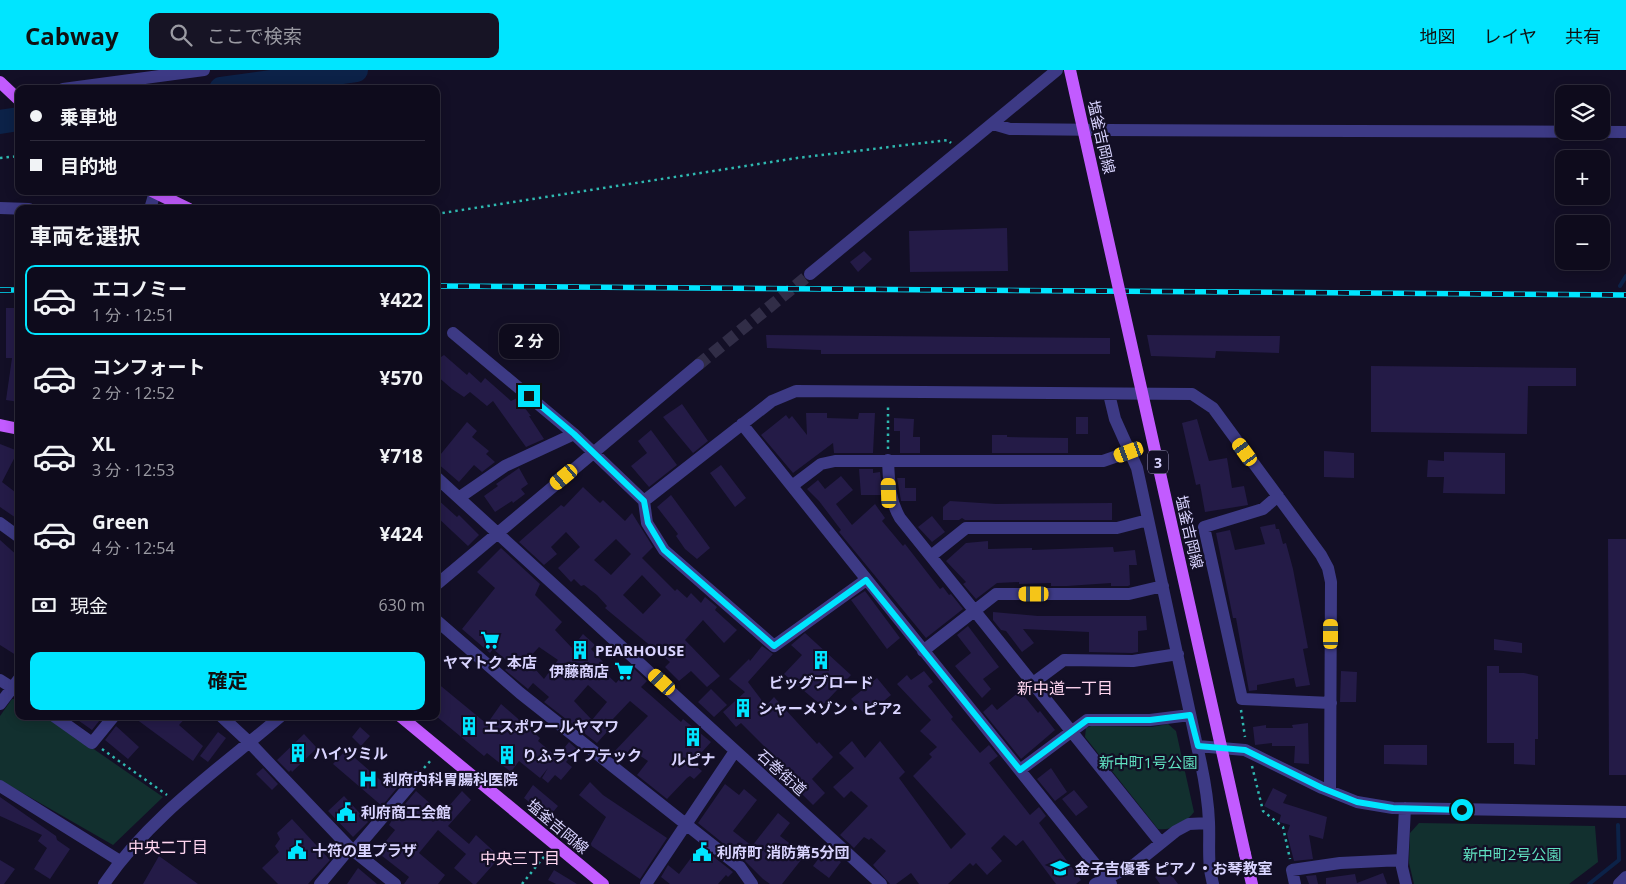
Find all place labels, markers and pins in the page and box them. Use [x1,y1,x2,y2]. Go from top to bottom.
supermarket icon: ヤマトク 本店 [479,629,501,651]
building icon: PEARHOUSE [569,639,591,661]
place label: PEARHOUSE [595,640,685,660]
building icon: ビッグブロード [810,649,832,671]
place label: ヤマトク 本店 [443,652,537,672]
supermarket icon: 伊藤商店 [613,660,635,682]
place label: 伊藤商店 [549,661,609,681]
place label: ビッグブロード [768,672,874,692]
building icon: シャーメゾン・ピア2 [732,697,754,719]
place label: シャーメゾン・ピア2 [758,698,901,718]
building icon: エスポワールヤマワ [458,715,480,737]
place label: エスポワールヤマワ [484,716,619,736]
building icon: ルピナ [682,726,704,748]
building icon: ハイツミル [287,742,309,764]
place label: ハイツミル [313,743,388,763]
building icon: りふライフテック [496,744,518,766]
place label: りふライフテック [522,745,642,765]
place label: ルピナ [670,749,716,769]
hospital icon: 利府内科胃腸科医院 [357,768,379,790]
place label: 利府内科胃腸科医院 [383,769,518,789]
public building icon: 利府商工会館 [335,801,357,823]
place label: 利府商工会館 [361,802,451,822]
public building icon: 十符の里プラザ [286,839,308,861]
place label: 十符の里プラザ [312,840,417,860]
public building icon: 利府町 消防第5分団 [691,841,713,863]
place label: 利府町 消防第5分団 [717,842,849,862]
school or university icon: 金子吉優香 ピアノ・お琴教室 [1049,857,1071,879]
place label: 金子吉優香 ピアノ・お琴教室 [1075,858,1273,878]

